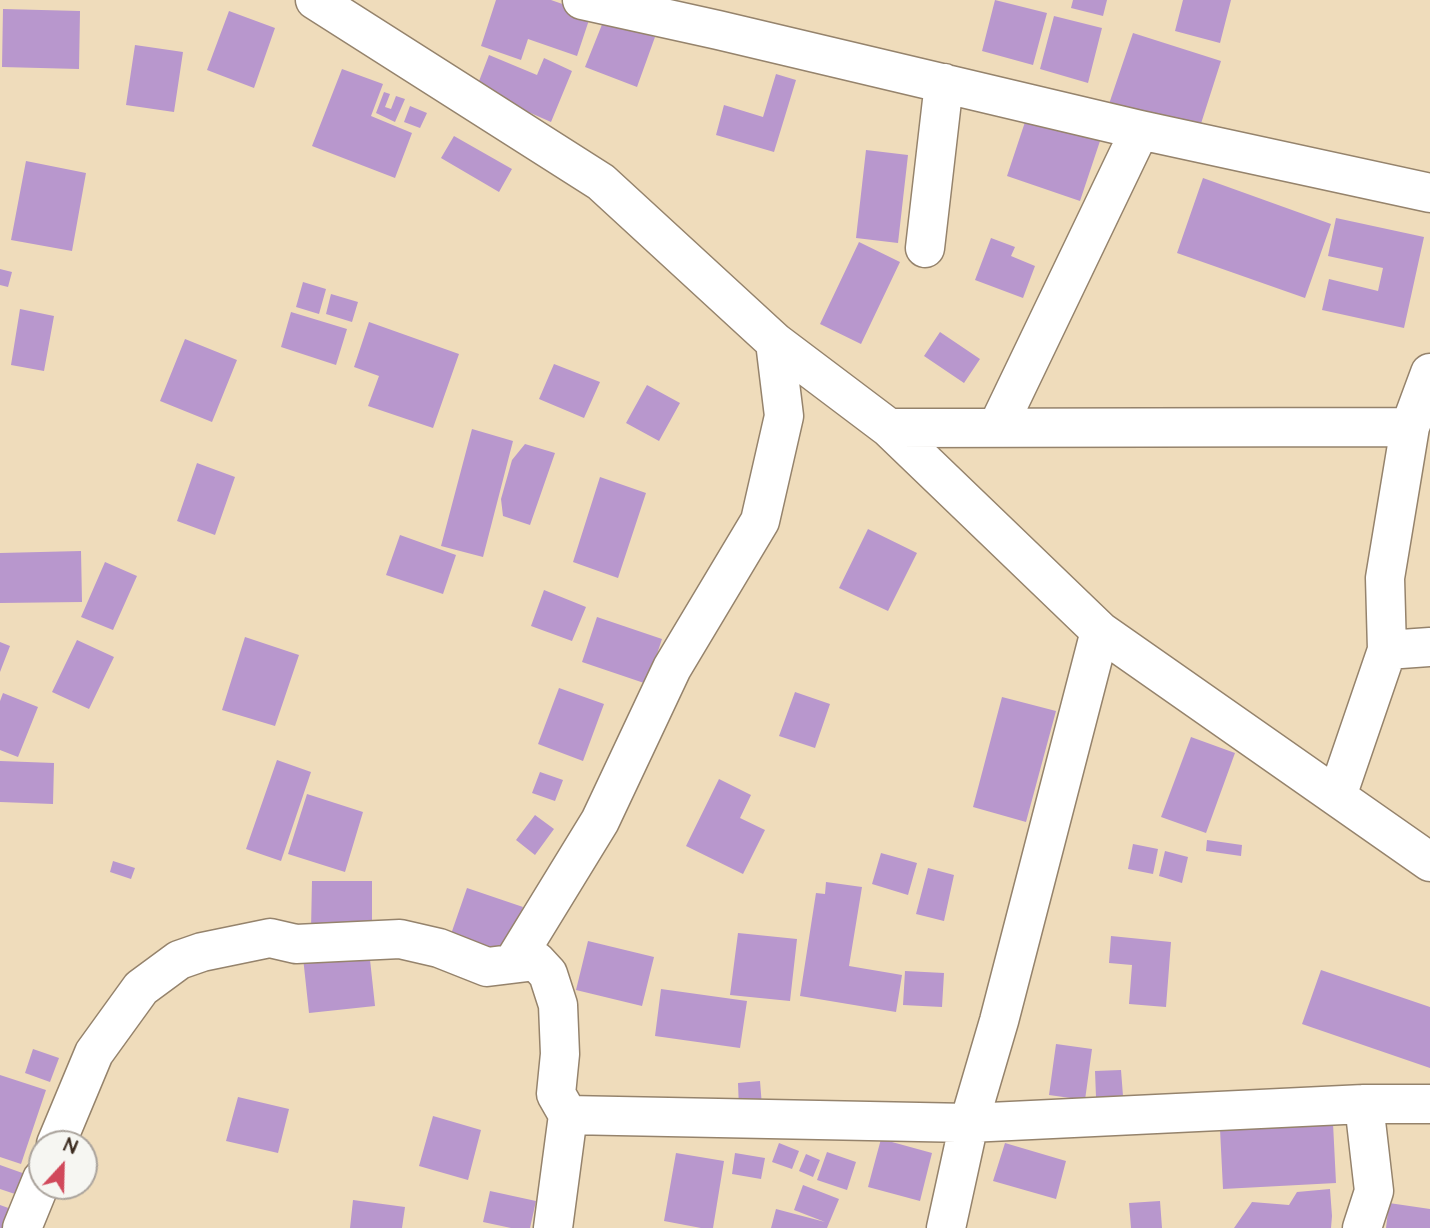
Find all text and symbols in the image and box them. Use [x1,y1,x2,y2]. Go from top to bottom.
north arrow [28,1130,98,1200]
text: N [60,1132,81,1162]

